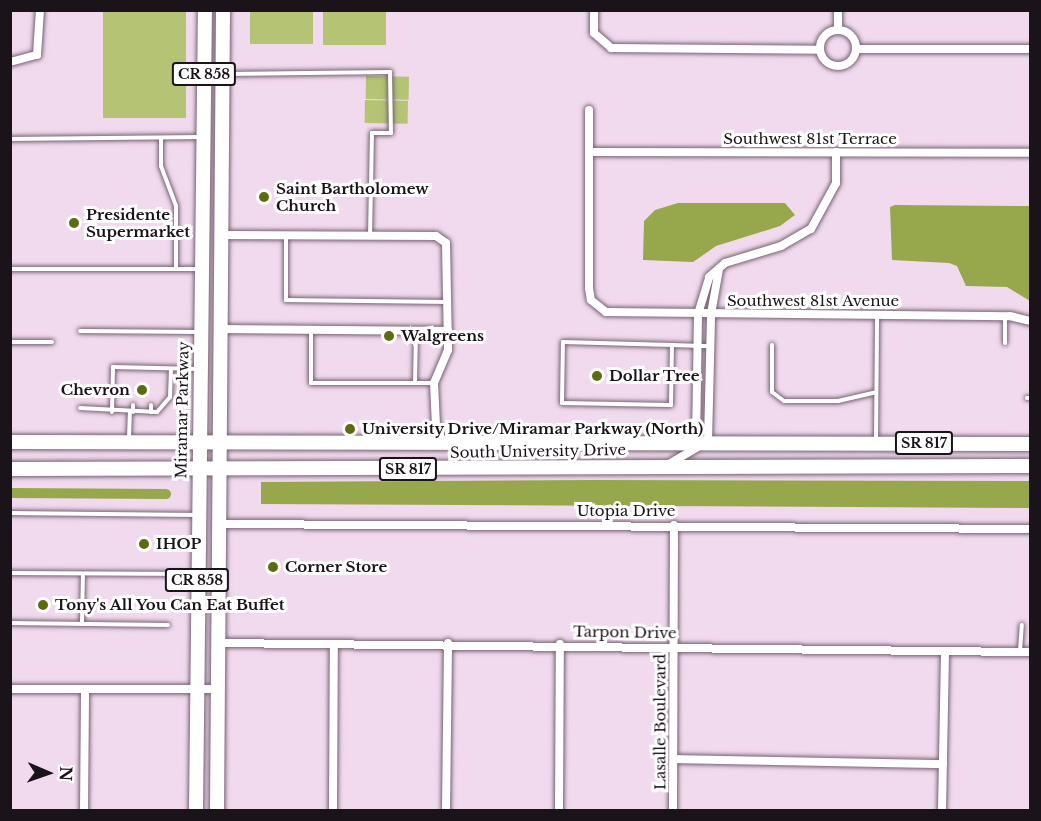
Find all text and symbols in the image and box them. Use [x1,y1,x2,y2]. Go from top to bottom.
road number: CR 858 [171,63,237,85]
street label: Southwest 81st Terrace [723,130,897,148]
place label: Saint Bartholomew Church [276,179,429,214]
marker: Saint Bartholomew Church [257,190,271,204]
place label: Presidente Supermarket [86,205,190,240]
marker: Presidente Supermarket [67,216,81,230]
street label: Southwest 81st Avenue [727,292,899,310]
place label: Walgreens [401,327,484,345]
marker: Walgreens [382,329,396,343]
street label: Miramar Parkway [172,341,192,479]
place label: Dollar Tree [609,367,700,385]
marker: Dollar Tree [590,369,604,383]
place label: Chevron [61,381,130,399]
marker: Chevron [135,383,149,397]
place label: University Drive/Miramar Parkway (North) [362,420,704,438]
marker: University Drive/Miramar Parkway (North) [343,422,357,436]
road number: SR 817 [894,432,954,454]
street label: South University Drive [450,440,626,462]
road number: SR 817 [378,458,438,480]
street label: Utopia Drive [577,502,675,520]
place label: IHOP [156,535,201,553]
marker: IHOP [137,537,151,551]
place label: Corner Store [285,558,387,576]
marker: Corner Store [266,560,280,574]
road number: CR 858 [164,569,230,591]
place label: Tony's All You Can Eat Buffet [55,596,286,614]
marker: Tony's All You Can Eat Buffet [36,598,50,612]
street label: Tarpon Drive [573,622,677,642]
street label: Lasalle Boulevard [651,654,669,790]
north arrow [18,743,78,803]
text: N [56,766,76,781]

